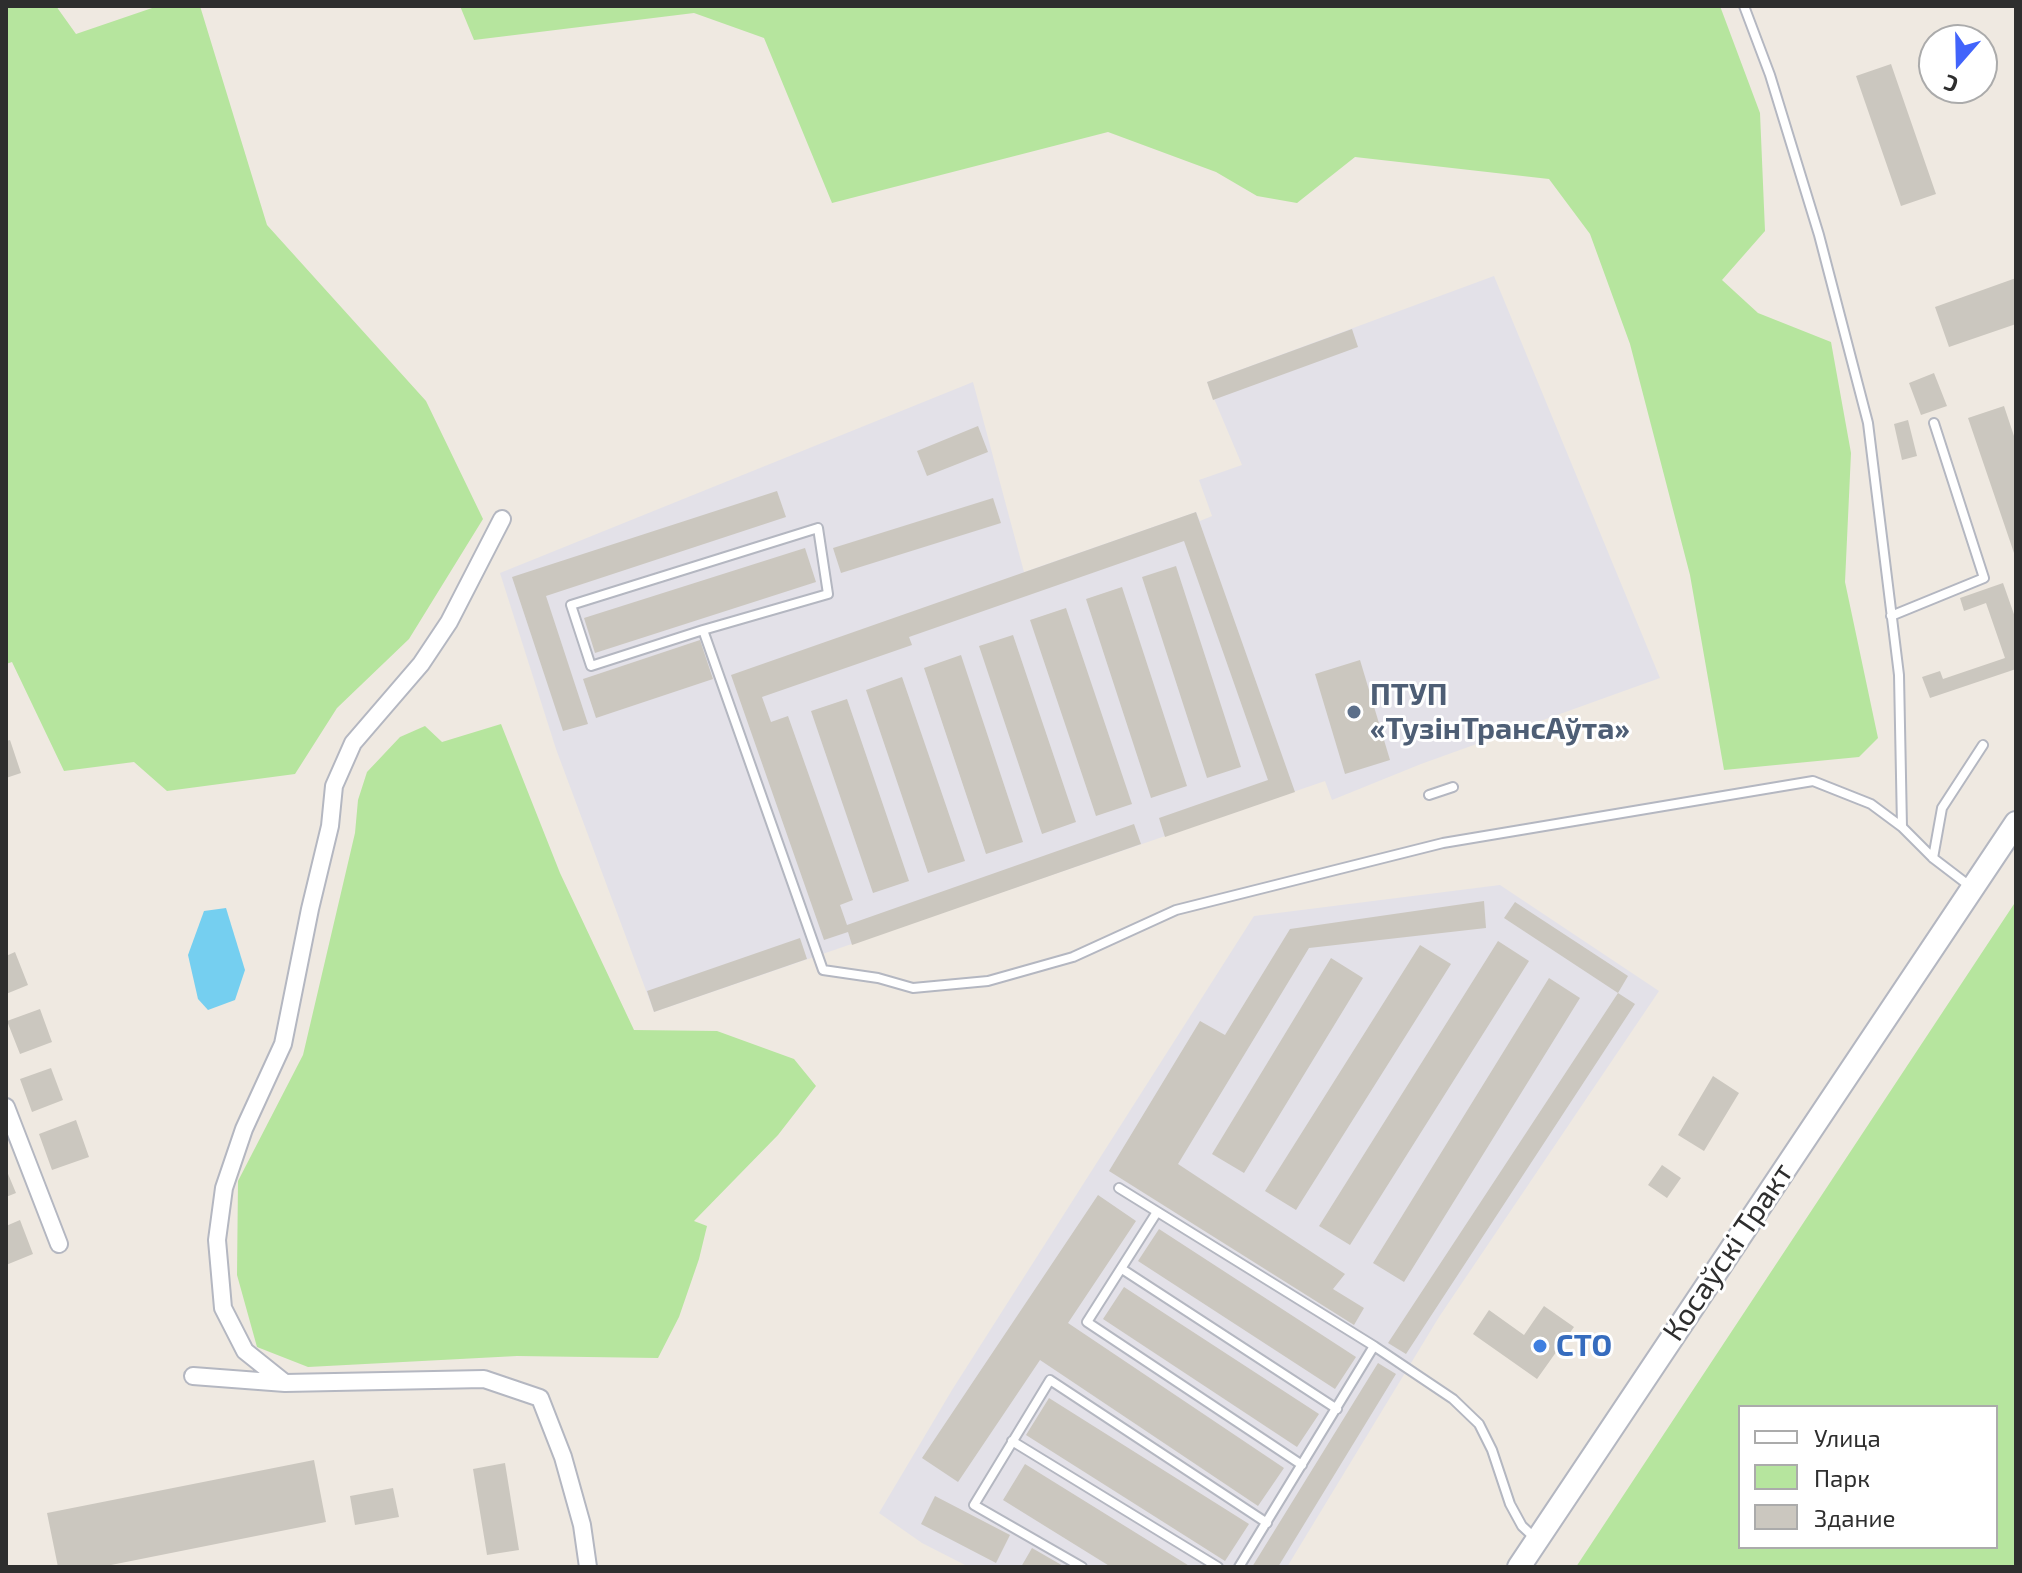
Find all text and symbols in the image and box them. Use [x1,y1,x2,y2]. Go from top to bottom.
north arrow [1918,24,1998,104]
text: С [1940,70,1961,99]
place label: ПТУП «ТузінТрансАўта» [1370,677,1630,748]
marker: ПТУП «ТузінТрансАўта» [1345,703,1363,721]
street label: Косаўскі Тракт [1655,1156,1801,1348]
place label: СТО [1556,1328,1612,1364]
marker: СТО [1531,1337,1549,1355]
legend [1738,1405,1998,1549]
text: Улица [1814,1423,1881,1452]
text: Парк [1814,1463,1870,1492]
text: Здание [1814,1503,1896,1532]

